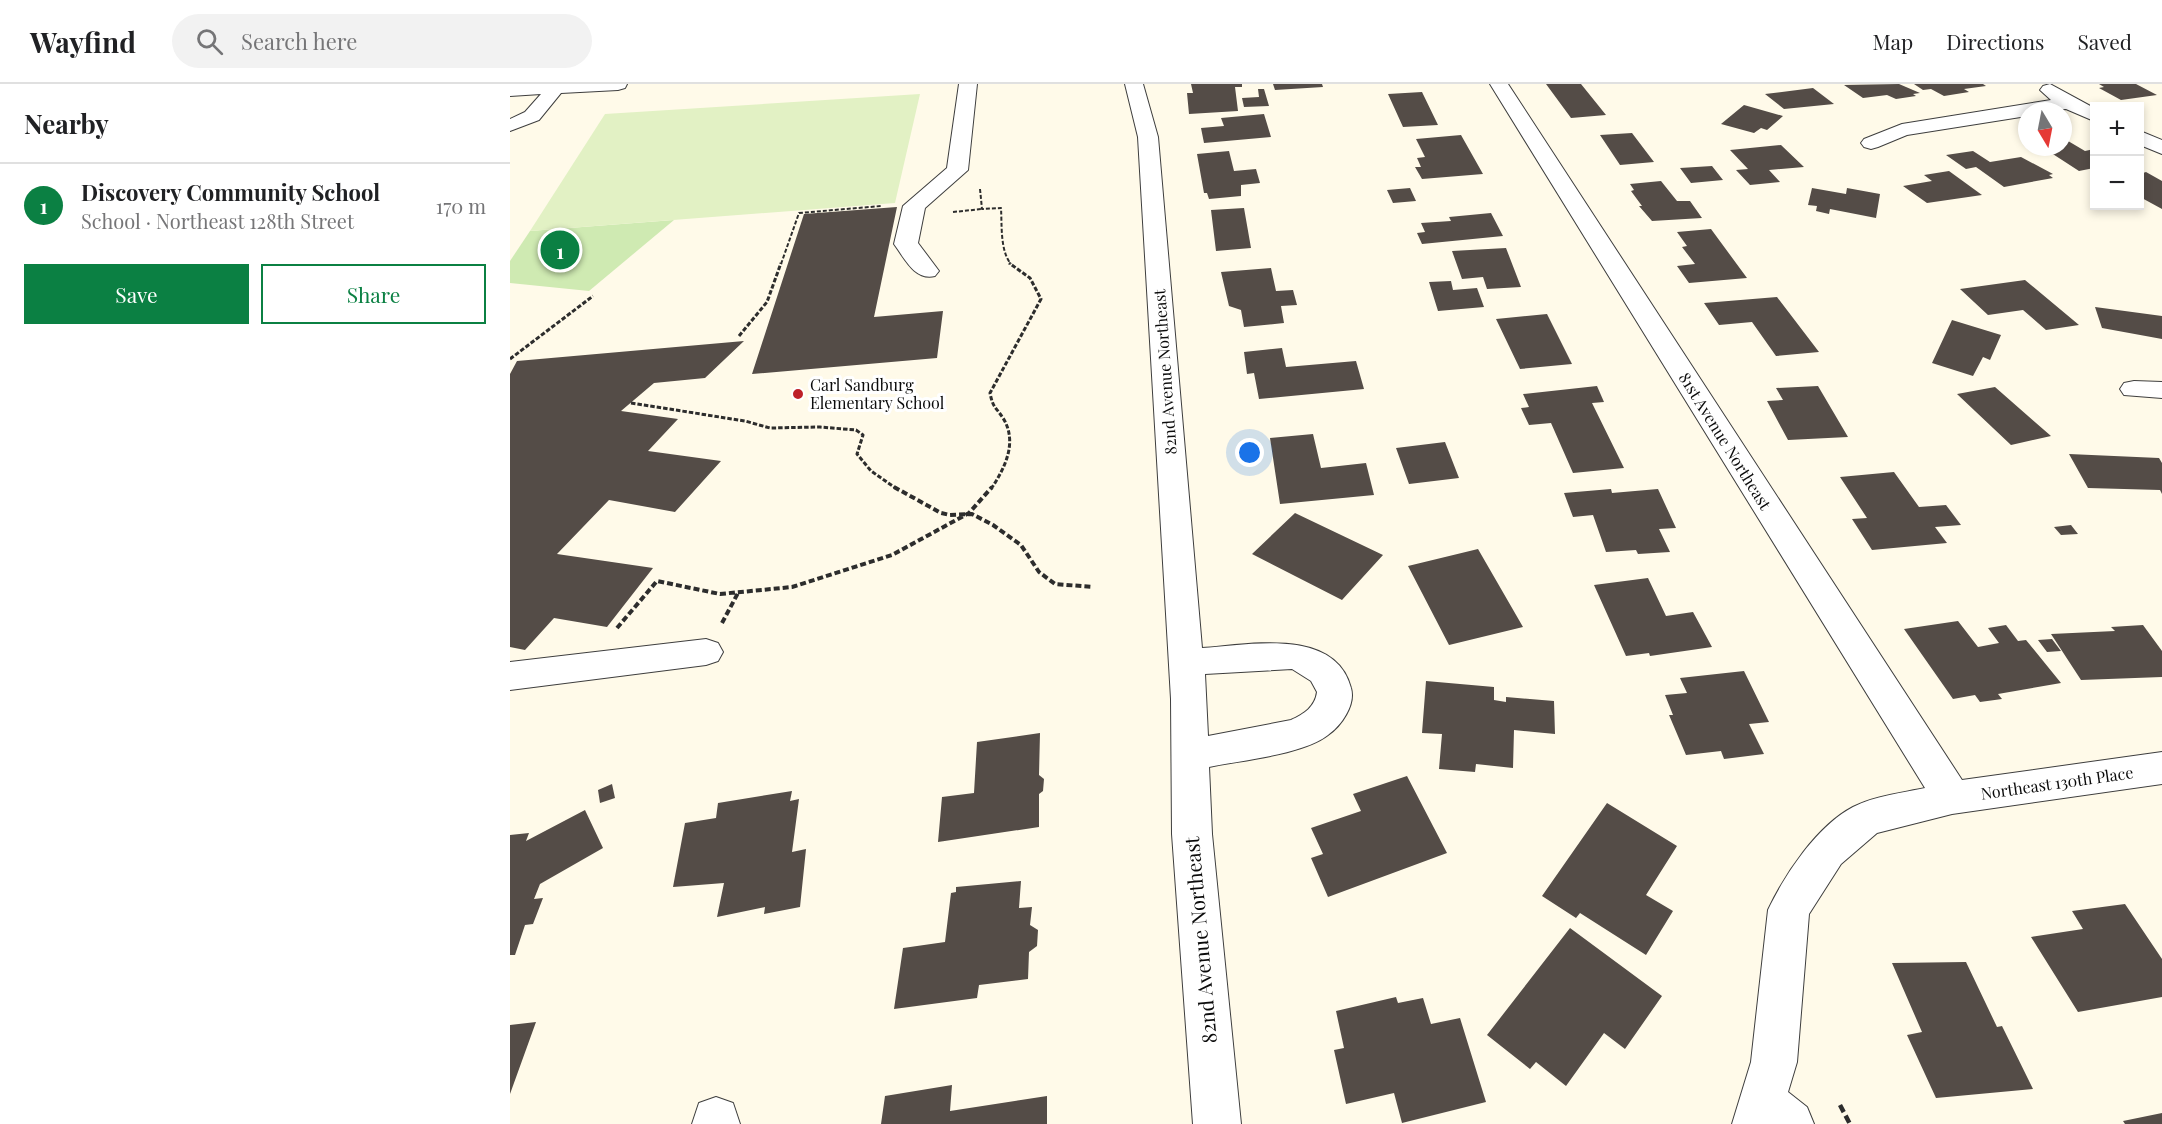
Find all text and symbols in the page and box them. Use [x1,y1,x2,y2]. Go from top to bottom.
search box [172,14,592,68]
text: Wayfind [30,23,136,60]
icon: search [193,25,226,58]
text: Search here [241,26,357,56]
text: Map [1872,27,1913,55]
text: Directions [1946,27,2044,55]
text: Saved [2077,27,2132,55]
north arrow [2018,102,2072,156]
map controls [2090,102,2144,210]
button: + [2090,102,2144,156]
text: Nearby [24,106,109,141]
button: − [2090,156,2144,210]
text: Discovery Community School [81,177,380,207]
text: 1 [40,192,47,219]
text: 170 m [436,192,486,219]
text: School · Northeast 128th Street [81,207,354,234]
pin: 1 [541,228,580,272]
button: Save [24,264,249,324]
button: Share [261,264,486,324]
street label: 82nd Avenue Northeast [1148,288,1181,456]
street label: 81st Avenue Northeast [1675,368,1776,514]
place label: Carl Sandburg Elementary School [810,374,945,413]
marker: Carl Sandburg Elementary School [791,387,805,401]
your location [1235,438,1264,467]
street label: Northeast 130th Place [1979,761,2135,804]
street label: 82nd Avenue Northeast [1177,835,1222,1045]

